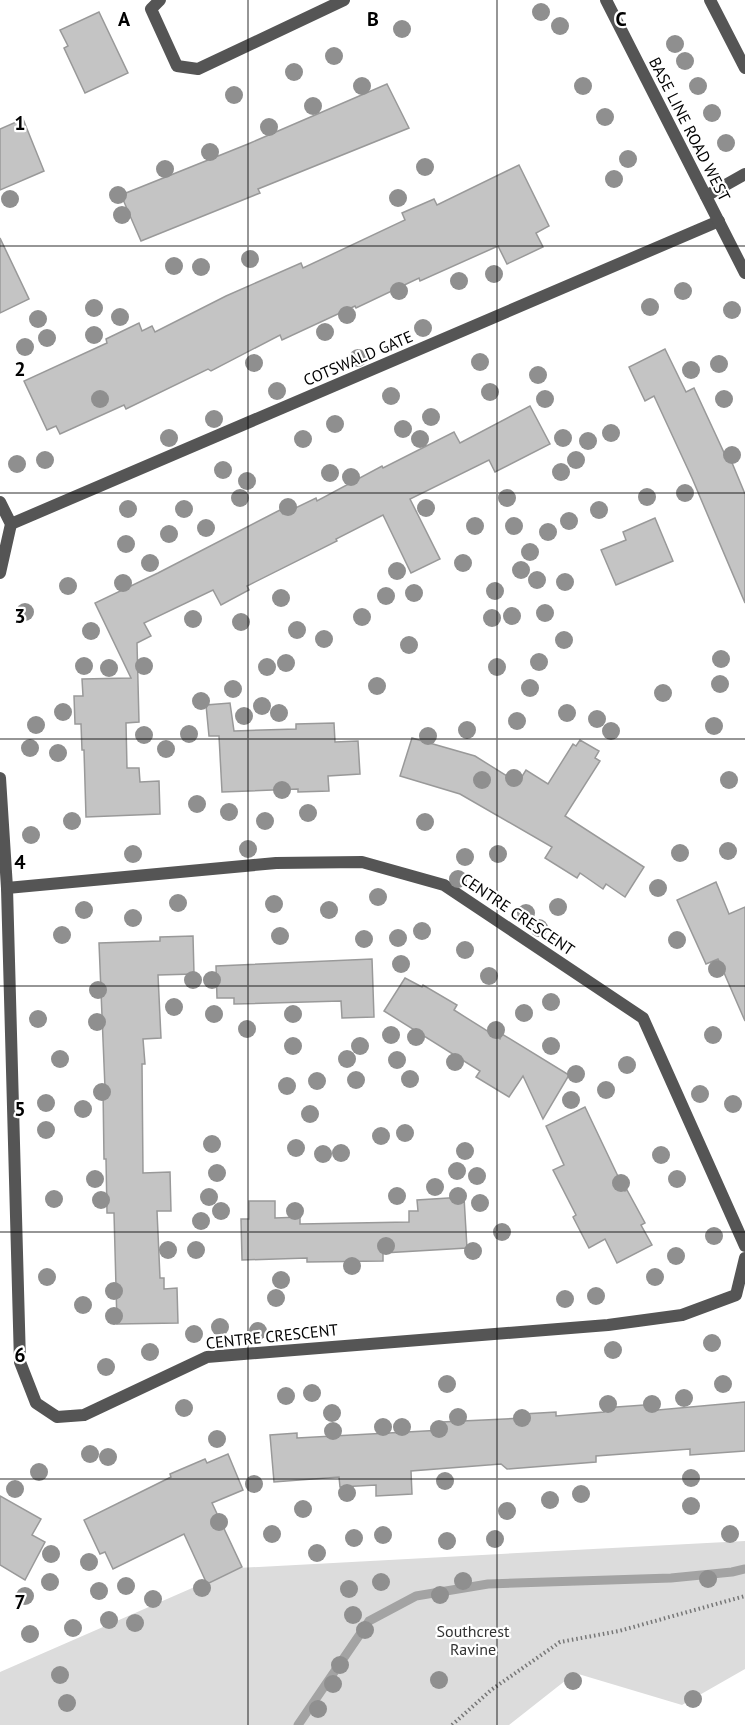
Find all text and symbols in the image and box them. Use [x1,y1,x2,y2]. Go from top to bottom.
text: A [118,6,131,32]
text: B [367,6,379,32]
text: C [615,6,627,32]
street label: BASE LINE ROAD WEST [645,54,735,204]
text: 1 [14,110,26,136]
street label: COTSWALD GATE [300,326,416,390]
text: 2 [14,356,26,382]
text: 3 [14,603,26,629]
text: 4 [14,849,26,875]
street label: CENTRE CRESCENT [457,869,579,959]
text: 5 [14,1096,26,1122]
street label: CENTRE CRESCENT [205,1319,339,1353]
text: 6 [14,1342,26,1368]
text: 7 [14,1589,26,1615]
park label: Southcrest Ravine [437,1621,510,1659]

